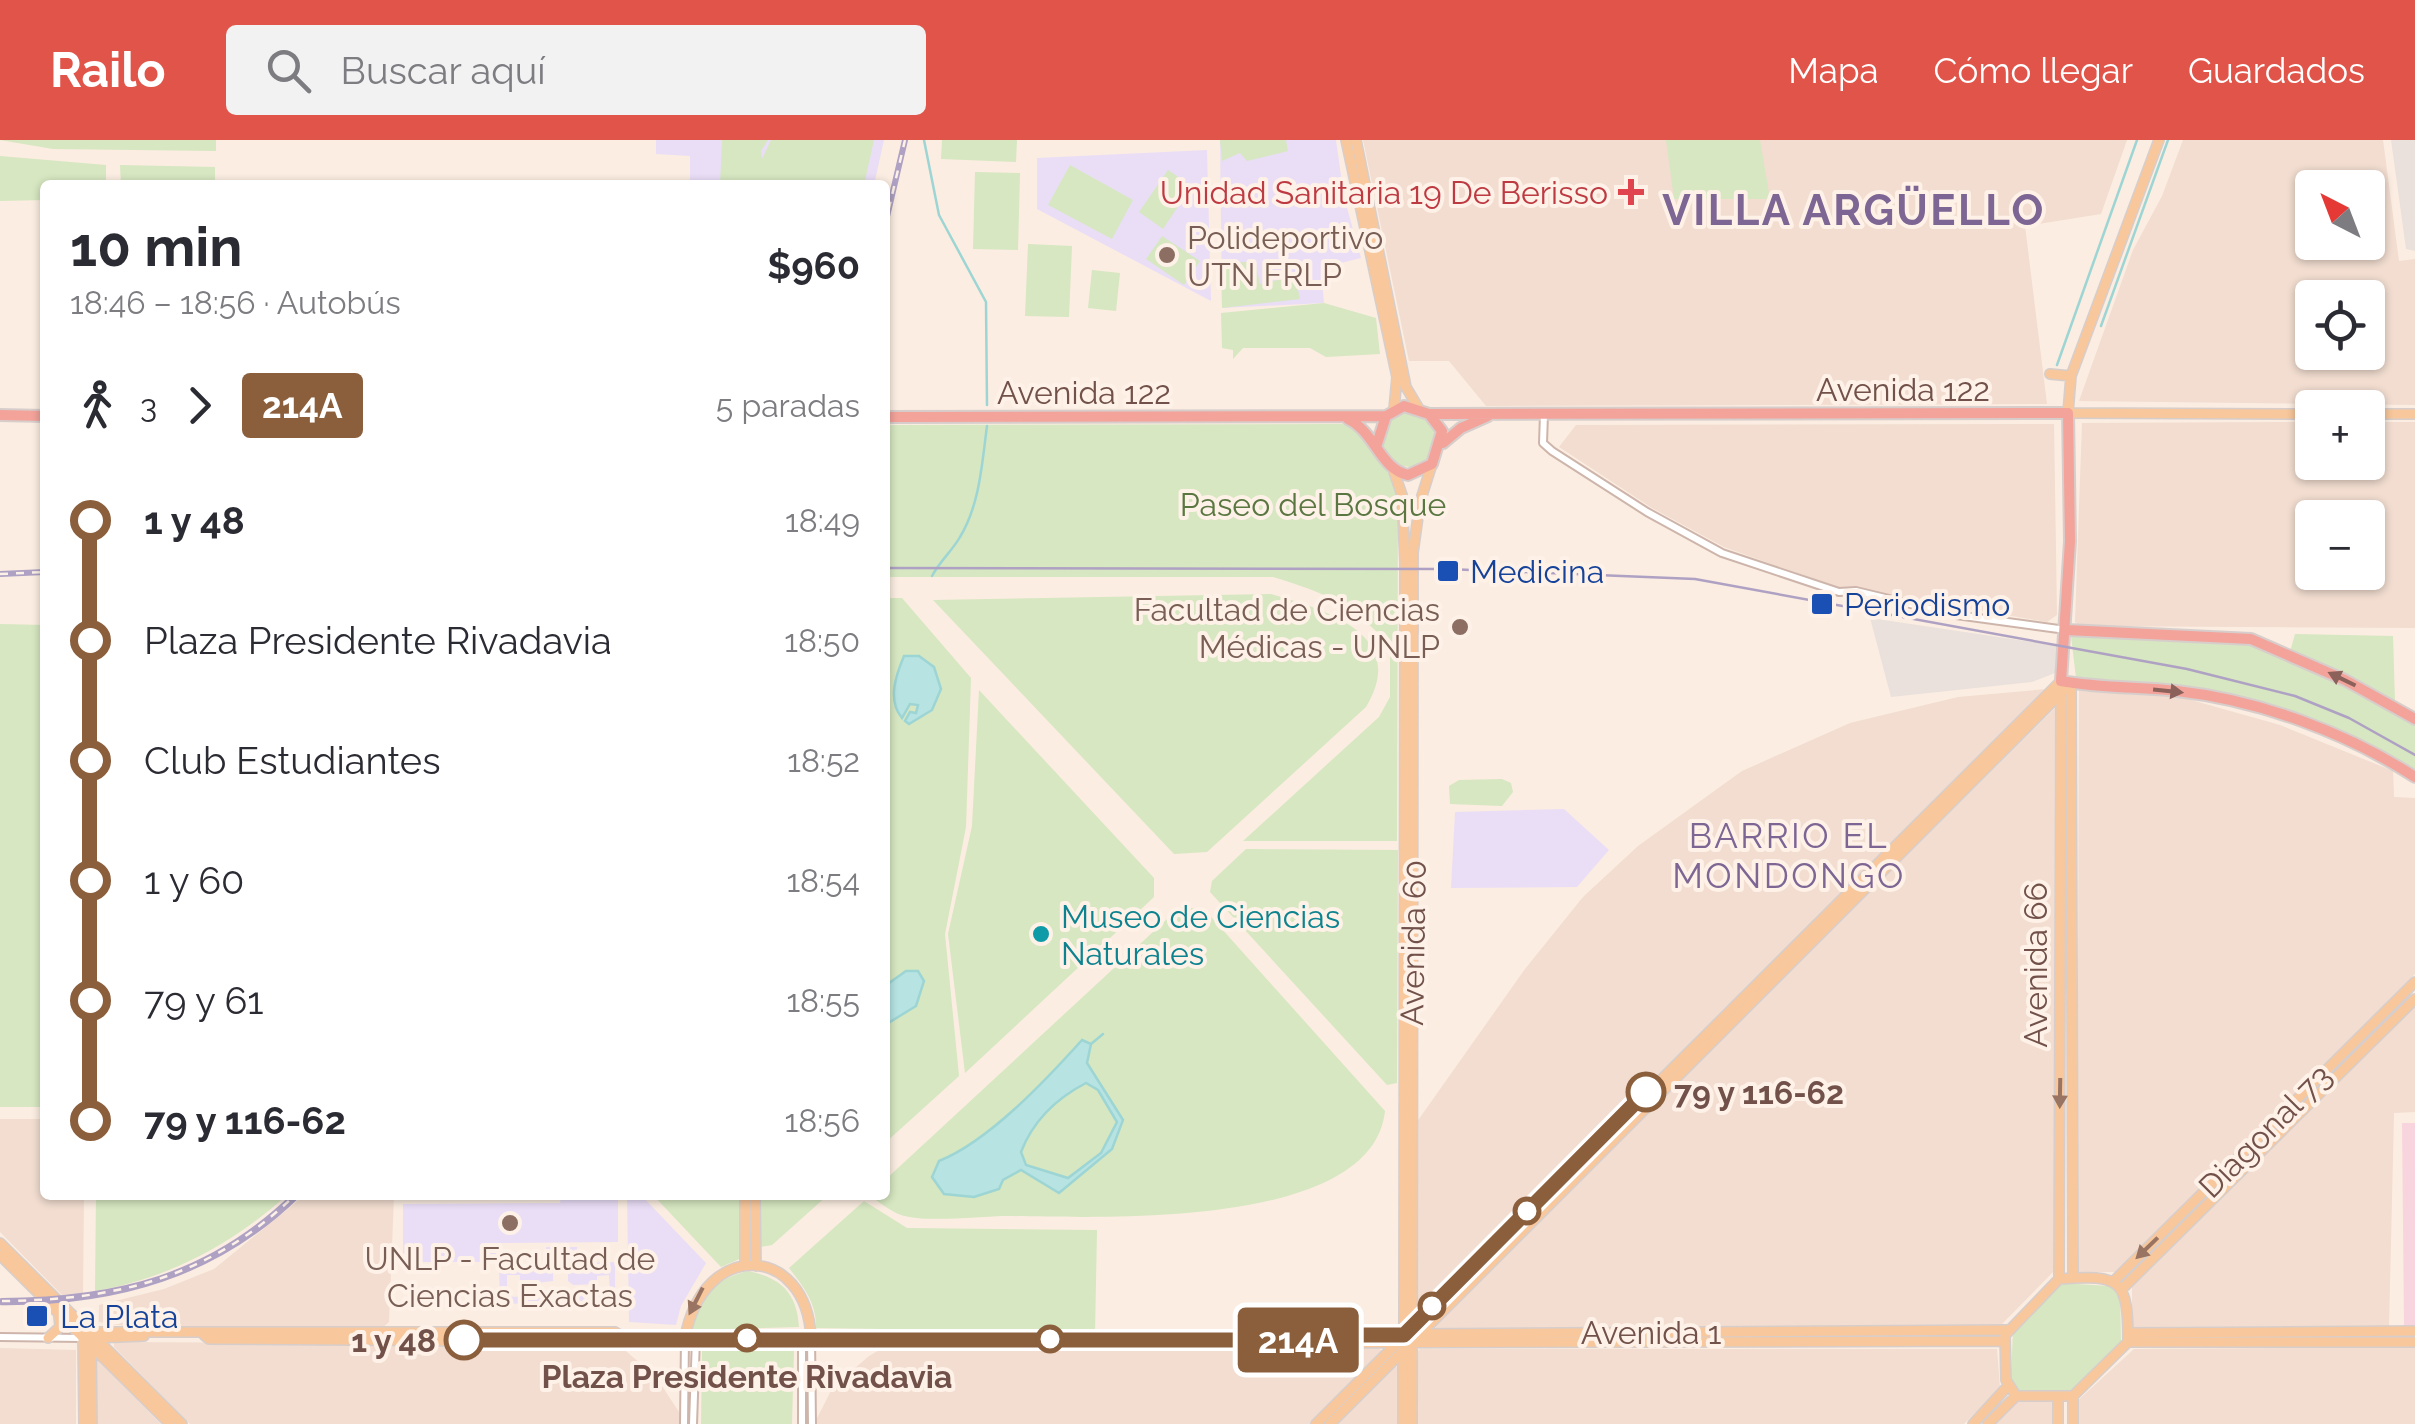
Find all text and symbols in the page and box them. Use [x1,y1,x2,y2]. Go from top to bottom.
search box [226,25,926,115]
text: Railo [50,42,166,98]
icon: search [261,43,316,98]
text: Buscar aquí [341,48,546,93]
text: Mapa [1788,50,1879,91]
text: Cómo llegar [1934,50,2133,91]
text: Guardados [2188,50,2365,91]
north arrow [2295,170,2385,260]
map controls [2295,170,2385,590]
place label: Unidad Sanitaria 19 De Berisso [1160,174,1608,211]
marker: Unidad Sanitaria 19 De Berisso [1618,179,1644,205]
district label: VILLA ARGÜELLO [1662,185,2046,235]
text: 10 min [70,214,243,279]
place label: Polideportivo UTN FRLP [1187,219,1383,293]
text: $960 [767,243,860,288]
marker: Polideportivo UTN FRLP [1156,244,1178,266]
button: locate [2295,280,2385,370]
text: 18:46 – 18:56 · Autobús [70,284,401,321]
street label: Avenida 122 [1816,371,1990,408]
street label: Avenida 122 [997,374,1171,411]
icon: walk [70,378,125,433]
icon: forward [172,378,227,433]
text: 214A [262,385,343,426]
text: 3 [140,387,157,424]
text: 5 paradas [716,387,860,424]
button: + [2295,390,2385,480]
park label: Paseo del Bosque [1180,486,1446,523]
text: 1 y 48 [144,498,245,543]
button: − [2295,500,2385,590]
text: 18:49 [785,502,860,539]
place label: Medicina [1470,553,1604,590]
marker: Medicina [1435,558,1461,584]
place label: Periodismo [1844,586,2010,623]
place label: Facultad de Ciencias Médicas - UNLP [1134,591,1440,665]
marker: Periodismo [1809,591,1835,617]
marker: Facultad de Ciencias Médicas - UNLP [1449,616,1471,638]
text: Plaza Presidente Rivadavia [144,618,612,663]
text: 18:50 [784,622,860,659]
one-way arrow [2327,671,2356,688]
one-way arrow [2153,683,2184,699]
text: Club Estudiantes [144,738,441,783]
text: 18:52 [787,742,860,779]
district label: BARRIO EL MONDONGO [1672,815,1906,896]
text: 1 y 60 [144,858,244,903]
street label: Avenida 60 [1393,860,1433,1026]
text: 18:54 [786,862,860,899]
street label: Avenida 66 [2017,882,2054,1048]
place label: Museo de Ciencias Naturales [1061,898,1340,972]
marker: Museo de Ciencias Naturales [1030,923,1052,945]
text: 79 y 61 [144,978,264,1023]
text: 18:55 [786,982,860,1019]
street label: Diagonal 73 [2191,1057,2339,1205]
marker: 79 y 116-62 [1627,1073,1665,1111]
place label: 79 y 116-62 [1674,1074,1844,1111]
one-way arrow [2052,1078,2068,1110]
text: 79 y 116-62 [144,1098,346,1143]
text: 18:56 [785,1102,860,1139]
unlabelled marker [1514,1198,1540,1224]
marker: UNLP - Facultad de Ciencias Exactas [499,1212,521,1234]
one-way arrow [2135,1236,2159,1260]
place label: UNLP - Facultad de Ciencias Exactas [365,1240,655,1314]
one-way arrow [688,1287,705,1316]
unlabelled marker [1419,1293,1445,1319]
place label: La Plata [60,1298,178,1335]
marker: La Plata [24,1303,50,1329]
line badge: 214A [1228,1308,1368,1372]
street label: Avenida 1 [1581,1314,1721,1351]
text: 214A [1258,1320,1338,1361]
marker: 1 y 48 [445,1321,483,1359]
place label: 1 y 48 [351,1322,436,1359]
marker: Plaza Presidente Rivadavia [734,1325,760,1351]
unlabelled marker [1037,1326,1063,1352]
place label: Plaza Presidente Rivadavia [542,1358,952,1395]

